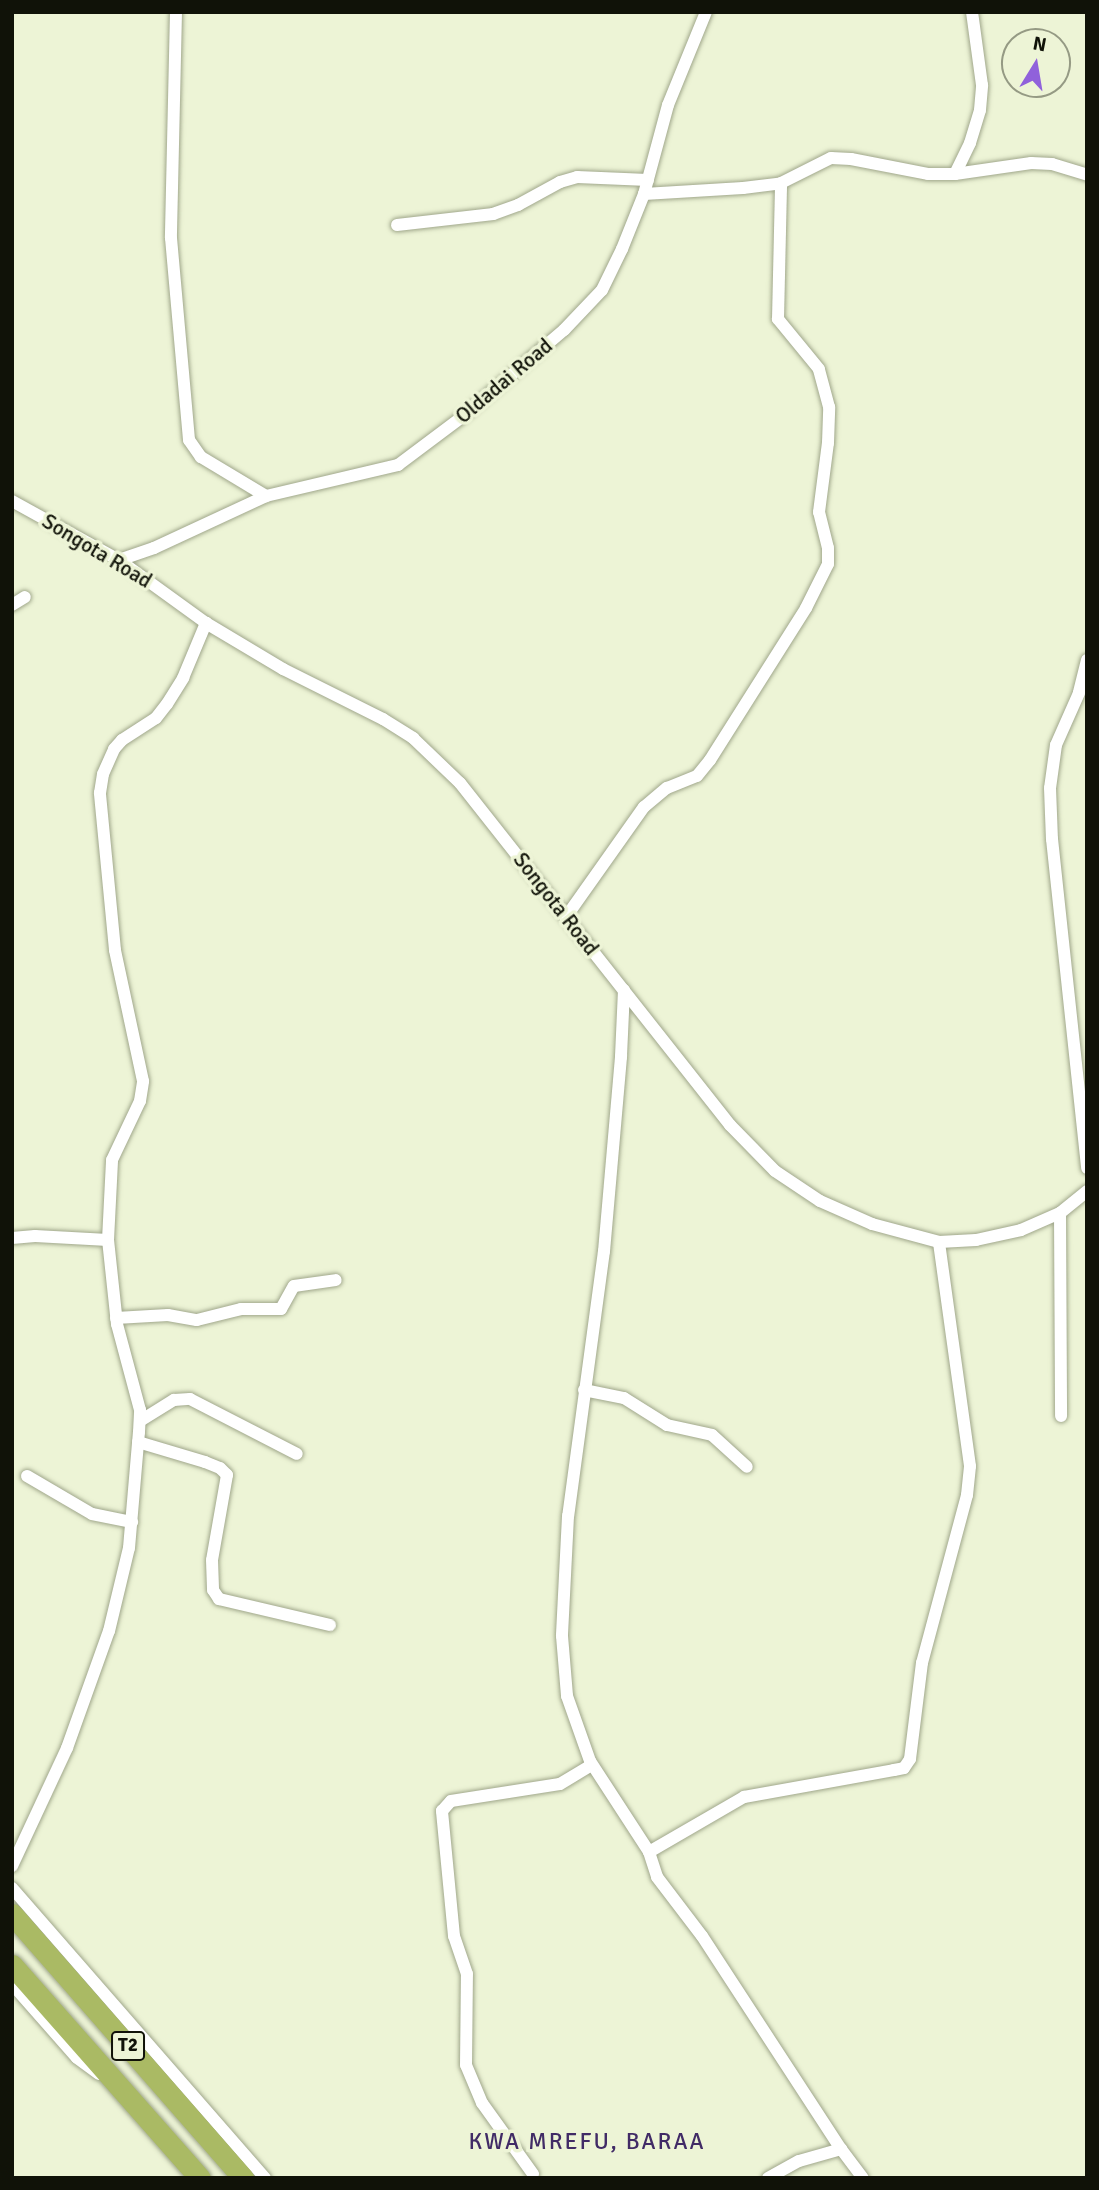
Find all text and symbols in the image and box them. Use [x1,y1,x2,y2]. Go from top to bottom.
north arrow [1001,28,1071,98]
text: N [1031,31,1048,57]
street label: Oldadai Road [450,333,558,429]
street label: Songota Road [38,508,156,594]
street label: Songota Road [508,848,604,960]
road number: T2 [110,2030,146,2062]
district label: KWA MREFU, BARAA [470,2128,704,2156]

